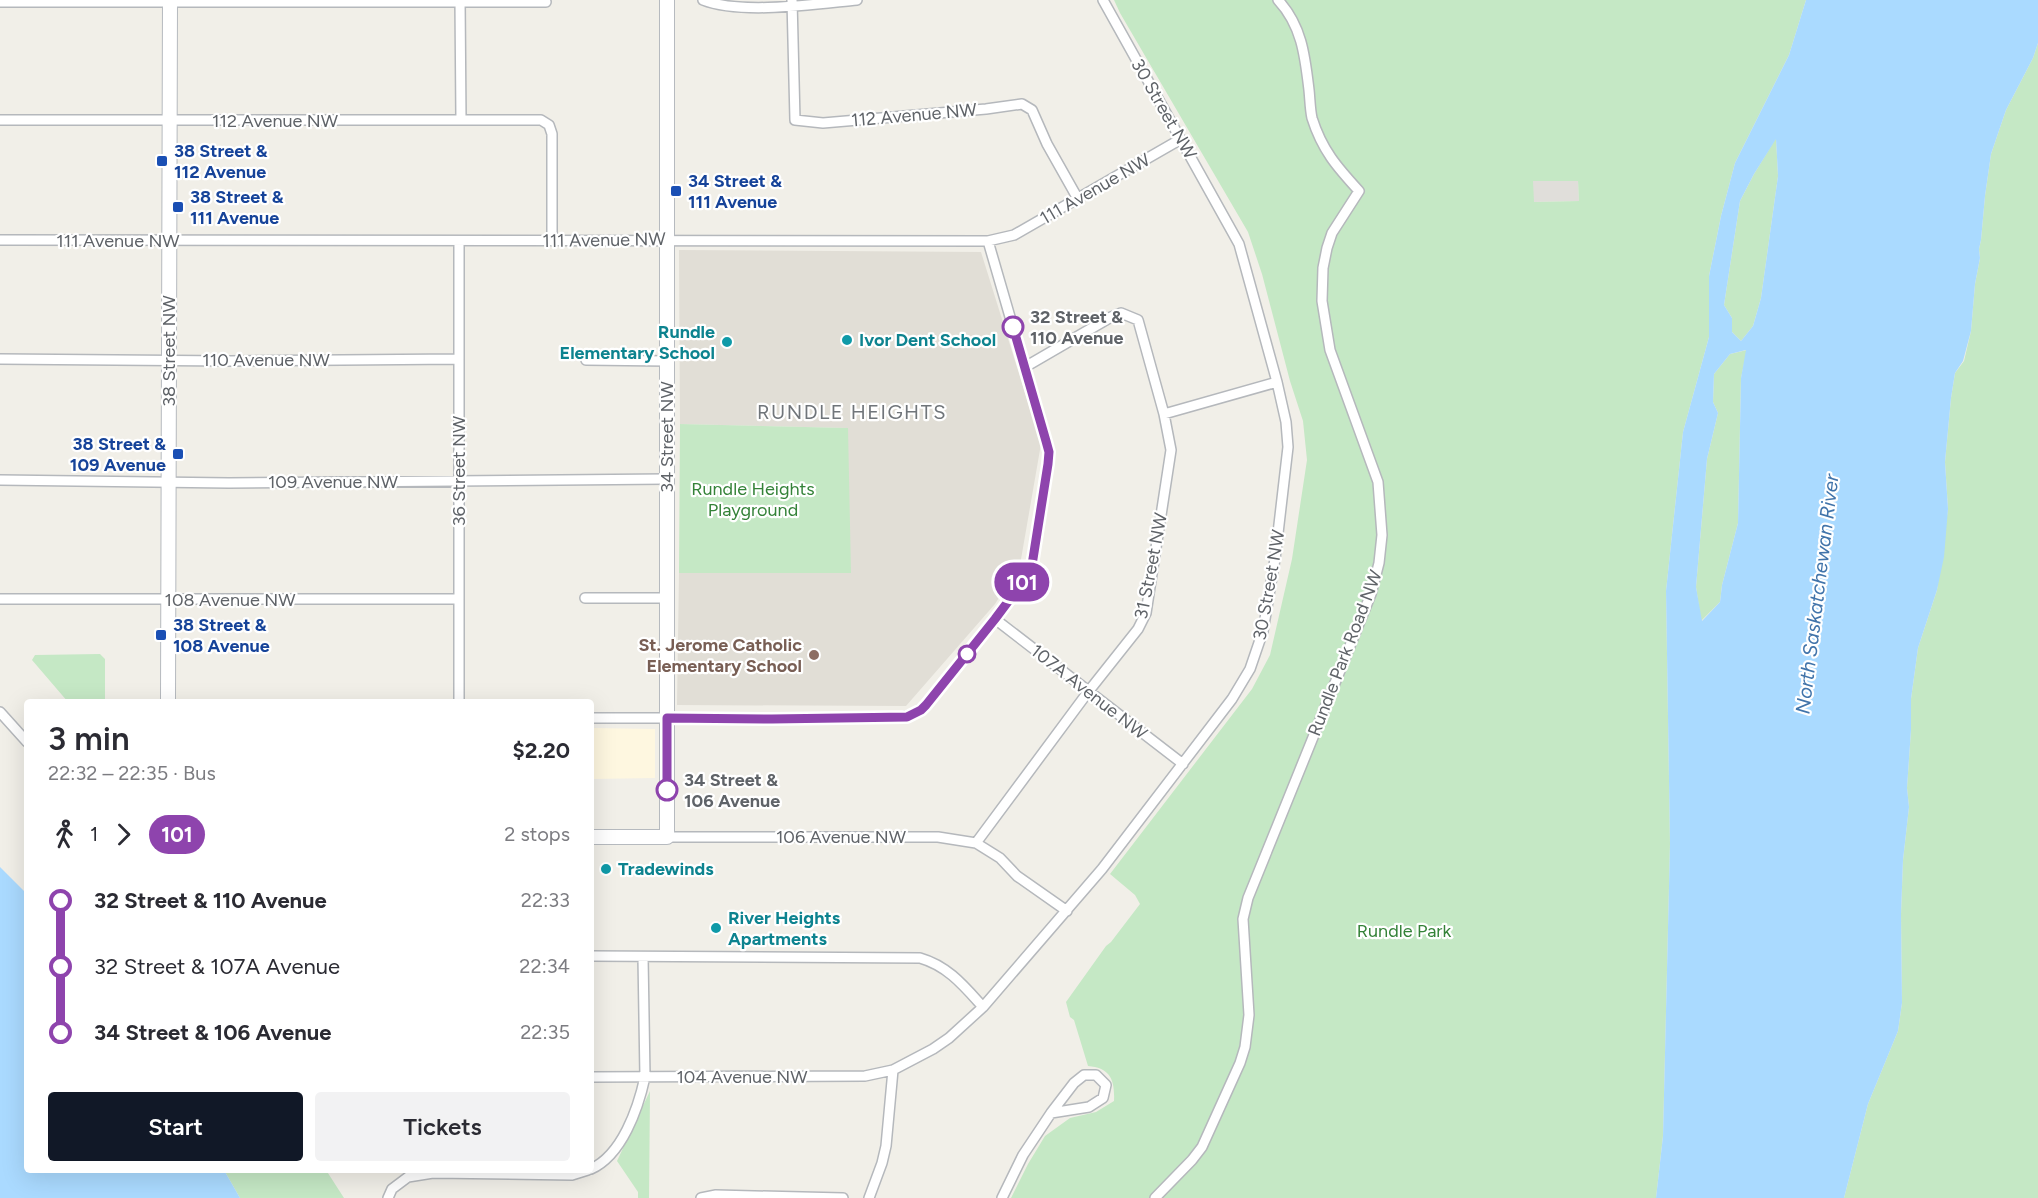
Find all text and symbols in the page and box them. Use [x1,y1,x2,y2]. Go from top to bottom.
street label: 30 Street NW [1127,55,1202,164]
street label: 112 Avenue NW [850,98,978,131]
street label: 112 Avenue NW [212,110,339,132]
place label: 38 Street & 112 Avenue [174,140,268,183]
street label: 111 Avenue NW [1036,148,1155,229]
marker: 38 Street & 112 Avenue [155,154,169,168]
place label: 34 Street & 111 Avenue [688,170,782,213]
marker: 34 Street & 111 Avenue [669,184,683,198]
place label: 38 Street & 111 Avenue [190,186,284,229]
marker: 38 Street & 111 Avenue [171,200,185,214]
street label: 111 Avenue NW [542,228,667,252]
street label: 111 Avenue NW [56,230,180,252]
street label: 38 Street NW [158,295,180,407]
place label: 32 Street & 110 Avenue [1030,306,1123,349]
marker: 32 Street & 110 Avenue [1002,316,1024,338]
place label: Rundle Elementary School [560,321,715,364]
place label: Ivor Dent School [859,329,996,351]
marker: Ivor Dent School [840,333,854,347]
marker: Rundle Elementary School [720,335,734,349]
street label: 110 Avenue NW [202,349,330,371]
street label: 34 Street NW [656,381,678,493]
district label: RUNDLE HEIGHTS [757,400,947,424]
street label: 36 Street NW [448,415,470,526]
place label: 38 Street & 109 Avenue [70,433,166,476]
marker: 38 Street & 109 Avenue [171,447,185,461]
street label: 109 Avenue NW [268,471,399,493]
water label: North Saskatchewan River [1790,472,1844,715]
park label: Rundle Heights Playground [691,478,815,521]
street label: 31 Street NW [1130,510,1172,621]
street label: 30 Street NW [1248,527,1290,642]
line badge: 101 [988,562,1056,602]
street label: Rundle Park Road NW [1303,566,1387,739]
text: 101 [1006,570,1038,595]
street label: 108 Avenue NW [165,589,296,611]
place label: 38 Street & 108 Avenue [173,614,270,657]
marker: 38 Street & 108 Avenue [154,628,168,642]
place label: St. Jerome Catholic Elementary School [638,634,802,677]
street label: 107A Avenue NW [1026,640,1152,745]
unlabelled marker [958,645,976,663]
marker: St. Jerome Catholic Elementary School [807,648,821,662]
text: 3 min [48,719,130,758]
text: $2.20 [513,737,570,764]
text: 22:32 – 22:35 · Bus [48,761,216,785]
place label: 34 Street & 106 Avenue [684,769,780,812]
marker: 34 Street & 106 Avenue [656,779,678,801]
icon: walk [48,818,81,851]
icon: forward [107,818,140,851]
text: 1 [90,822,98,846]
text: 101 [161,822,193,847]
text: 2 stops [504,822,570,846]
street label: 106 Avenue NW [776,826,907,848]
place label: Tradewinds [618,858,714,880]
marker: Tradewinds [599,862,613,876]
text: 32 Street & 110 Avenue [94,887,327,914]
text: 22:33 [521,888,570,912]
place label: River Heights Apartments [728,907,841,950]
park label: Rundle Park [1357,920,1451,942]
marker: River Heights Apartments [709,921,723,935]
text: 32 Street & 107A Avenue [94,953,340,980]
text: 22:34 [519,954,570,978]
text: 34 Street & 106 Avenue [94,1019,331,1046]
text: 22:35 [520,1020,570,1044]
street label: 104 Avenue NW [676,1066,808,1088]
button: Start [48,1092,303,1161]
button: Tickets [315,1092,570,1161]

